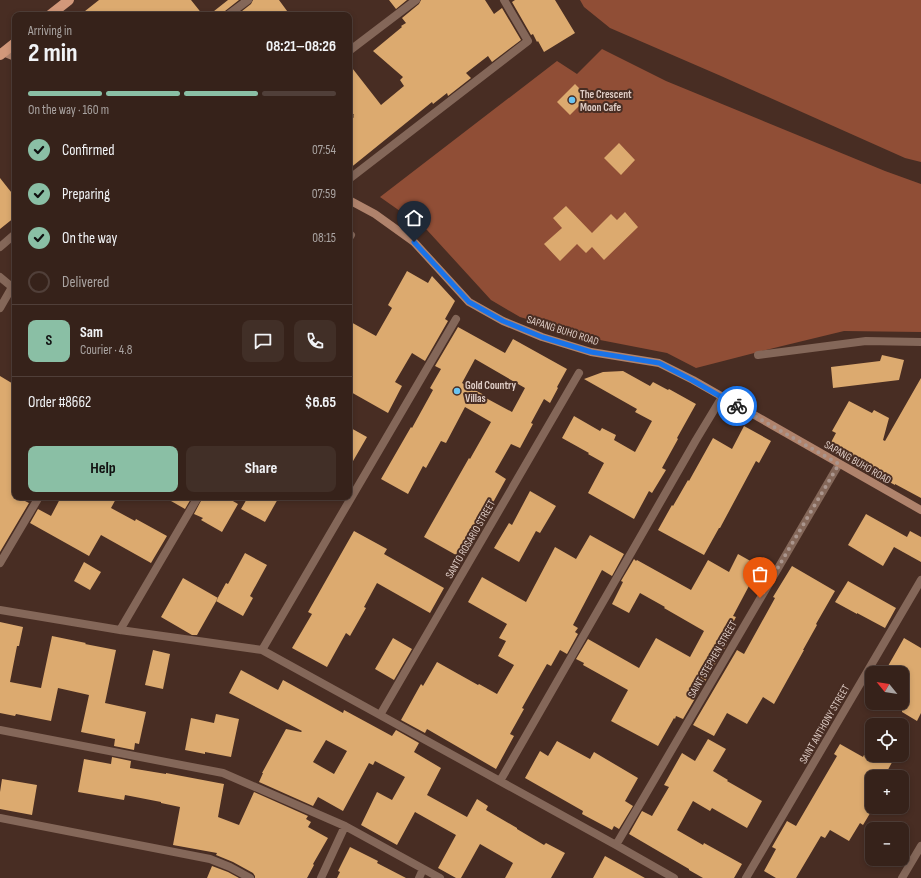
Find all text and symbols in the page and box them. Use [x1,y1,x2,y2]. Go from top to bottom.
text: Arriving in [28,23,72,39]
text: 08:21–08:26 [266,37,336,56]
text: 2 min [28,38,78,69]
place label: The Crescent Moon Cafe [580,88,632,114]
marker: The Crescent Moon Cafe [567,95,577,105]
text: On the way · 160 m [28,102,109,118]
icon: check [28,139,50,161]
text: Confirmed [62,141,115,160]
text: 07:54 [312,142,336,158]
icon: check [28,183,50,205]
text: Preparing [62,185,110,204]
text: 07:59 [312,186,336,202]
pin [397,201,431,242]
icon: home [403,207,425,229]
icon: check [28,227,50,249]
text: On the way [62,229,117,248]
text: 08:15 [312,230,336,246]
text: Delivered [62,273,109,292]
street label: SAPANG BUHO ROAD [525,313,601,348]
button: chat [242,320,284,362]
button: phone [294,320,336,362]
text: Sam [80,323,103,342]
text: S [46,331,52,350]
text: Courier · 4.8 [80,342,132,358]
place label: Gold Country Villas [465,379,517,405]
marker: Gold Country Villas [452,386,462,396]
courier [717,386,757,426]
text: Order #8662 [28,393,91,412]
text: $6.65 [305,393,336,412]
icon: bike [726,395,748,417]
street label: SAPANG BUHO ROAD [822,438,893,487]
button: Help [28,446,178,492]
button: Share [186,446,336,492]
street label: SANTO ROSARIO STREET [443,497,498,581]
pin [743,557,777,598]
icon: bag [749,563,771,585]
street label: SAINT STEPHEN STREET [685,618,740,700]
north arrow [865,666,909,710]
map controls [865,666,909,866]
street label: SAINT ANTHONY STREET [797,682,853,766]
button: locate [865,718,909,762]
button: + [865,770,909,814]
button: − [865,822,909,866]

